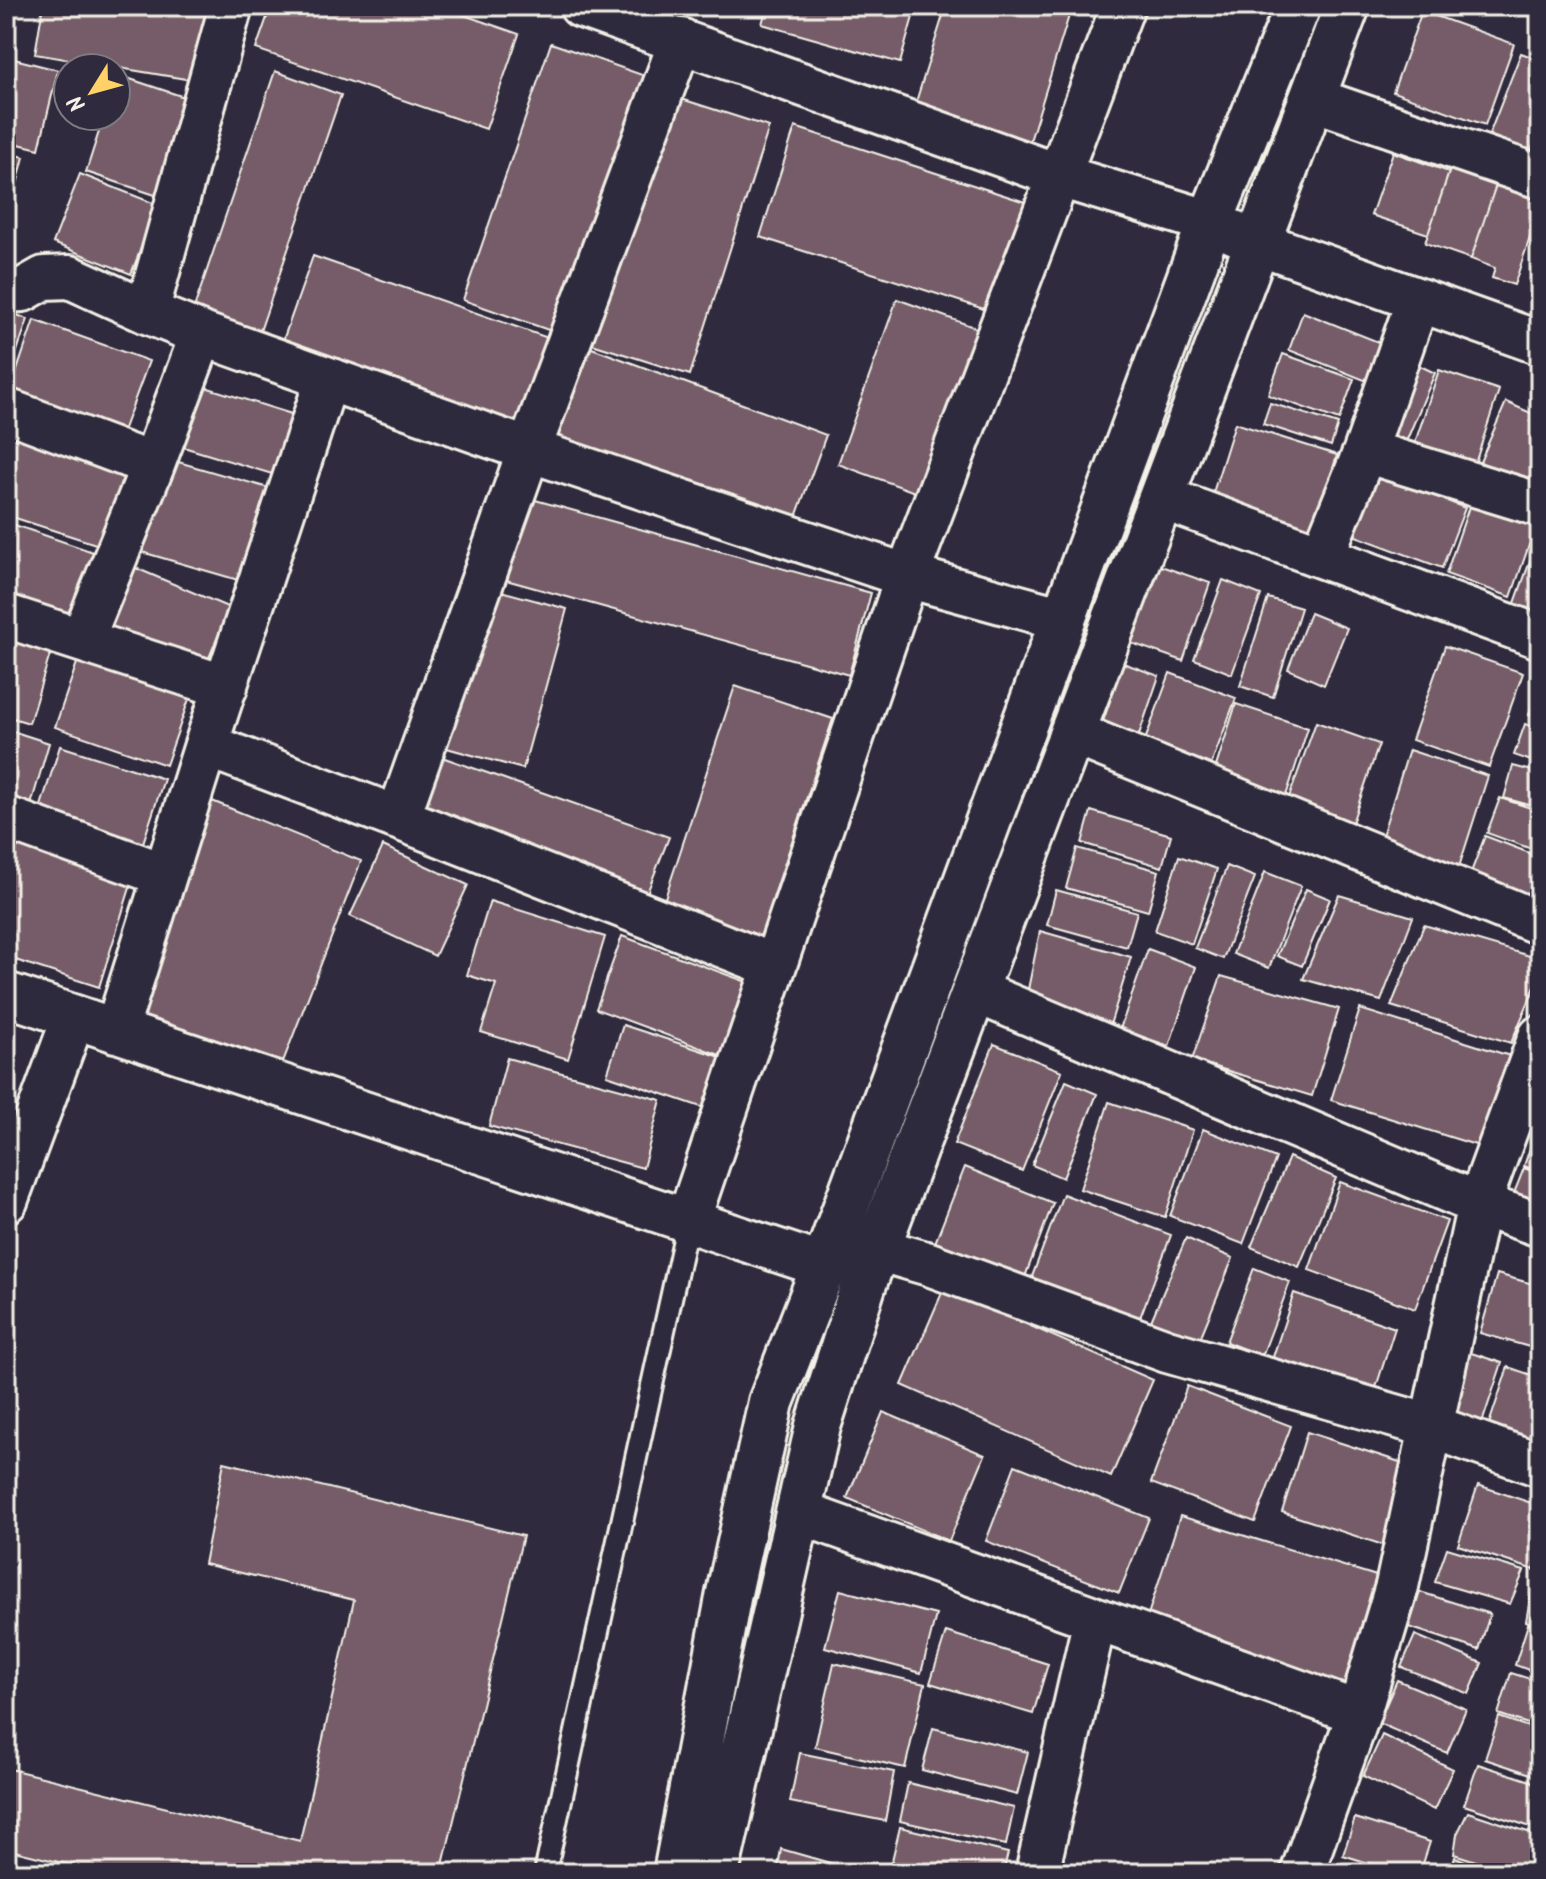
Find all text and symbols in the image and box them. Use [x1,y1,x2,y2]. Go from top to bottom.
north arrow [52,52,132,132]
text: N [60,86,96,119]

